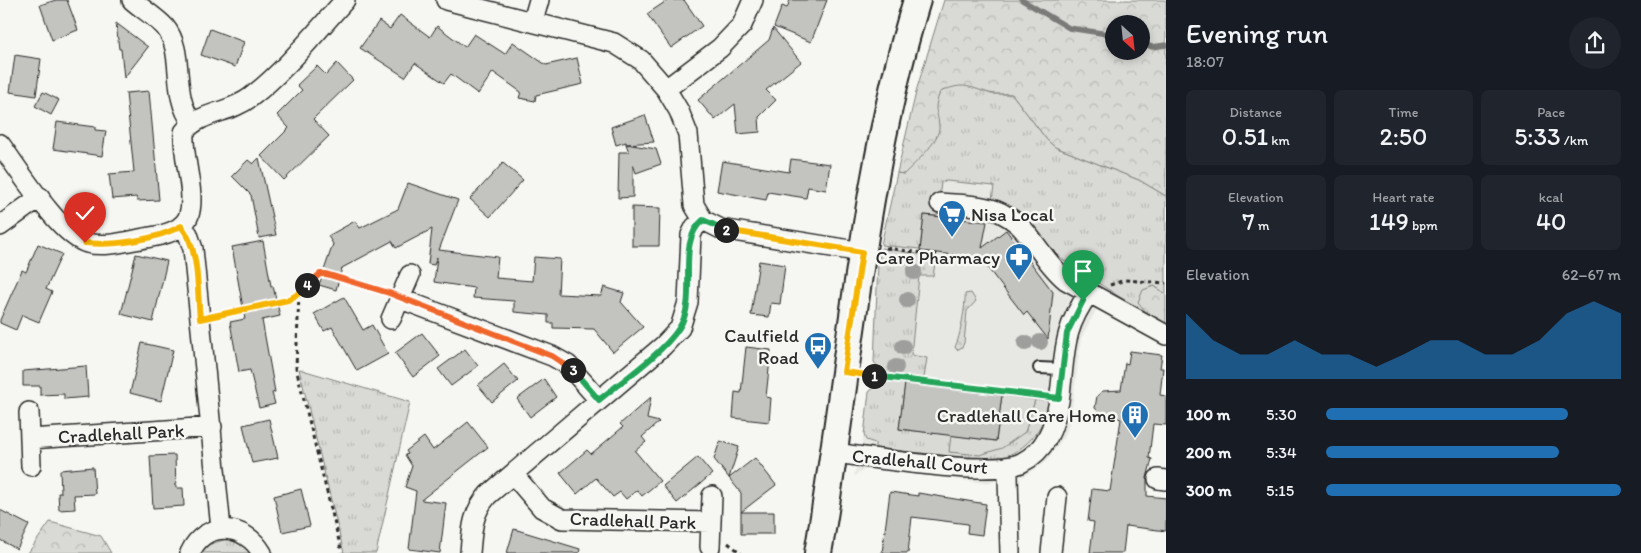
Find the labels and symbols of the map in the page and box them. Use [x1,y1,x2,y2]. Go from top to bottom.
north arrow [1105,15,1150,60]
pin [64,192,106,243]
supermarket icon: Nisa Local [937,199,967,238]
place label: Nisa Local [971,203,1055,226]
pin: 2 [714,218,738,242]
pharmacy icon: Care Pharmacy [1004,242,1034,281]
place label: Care Pharmacy [876,246,1000,269]
pin [1062,250,1104,301]
pin: 4 [294,272,320,298]
place label: Caulfield Road [724,324,800,369]
bus stop icon: Caulfield Road [803,331,833,370]
pin: 3 [560,358,586,382]
pin: 1 [862,364,886,388]
building icon: Cradlehall Care Home [1120,400,1150,439]
place label: Cradlehall Care Home [937,404,1116,427]
street label: Cradlehall Park [57,419,185,448]
street label: Cradlehall Court [851,444,989,479]
street label: Cradlehall Park [569,507,697,534]

